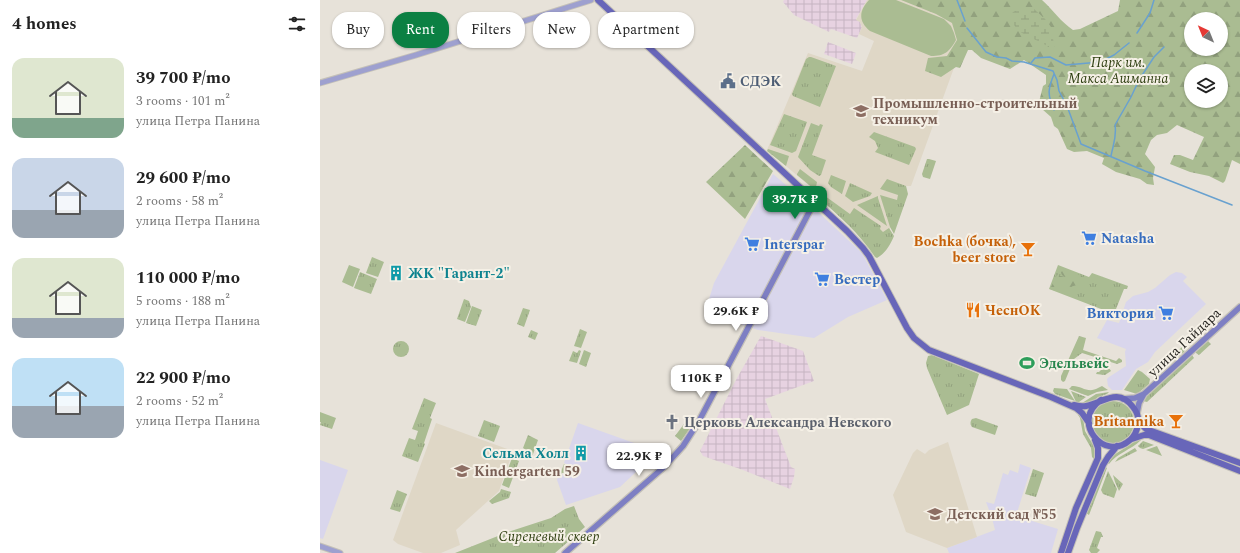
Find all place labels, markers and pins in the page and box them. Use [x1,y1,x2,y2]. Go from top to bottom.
place label: СДЭК [740,71,781,92]
public building icon: СДЭК [719,72,737,90]
place label: Промышленно-строительный техникум [873,93,1078,130]
school or university icon: Промышленно-строительный техникум [852,102,870,120]
pin: 39.7K ₽ [758,186,832,220]
place label: Natasha [1101,228,1155,249]
supermarket icon: Natasha [1080,229,1098,247]
place label: Bochka (бочка), beer store [914,231,1016,268]
place label: Interspar [764,234,824,255]
supermarket icon: Interspar [743,235,761,253]
bar icon: Bochka (бочка), beer store [1019,240,1037,258]
place label: ЖК "Гарант-2" [408,263,510,284]
building icon: ЖК "Гарант-2" [387,264,405,282]
place label: Вестер [834,269,880,290]
supermarket icon: Вестер [813,270,831,288]
pin: 29.6K ₽ [699,298,773,332]
place label: ЧеснОК [985,300,1041,321]
restaurant icon: ЧеснОК [964,301,982,319]
place label: Виктория [1087,303,1154,324]
supermarket icon: Виктория [1157,304,1175,322]
place label: Эдельвейс [1039,353,1109,374]
sports icon: Эдельвейс [1018,354,1036,372]
pin: 110K ₽ [668,365,734,399]
place label: Britannika [1093,411,1165,432]
place label: Церковь Александра Невского [684,412,892,433]
bar icon: Britannika [1167,412,1185,430]
church icon: Церковь Александра Невского [663,413,681,431]
place label: Сельма Холл [482,443,569,464]
pin: 22.9K ₽ [602,443,676,477]
building icon: Сельма Холл [572,444,590,462]
place label: Kindergarten 59 [474,461,580,482]
school or university icon: Kindergarten 59 [453,462,471,480]
place label: Детский сад №55 [947,504,1057,525]
school or university icon: Детский сад №55 [926,505,944,523]

